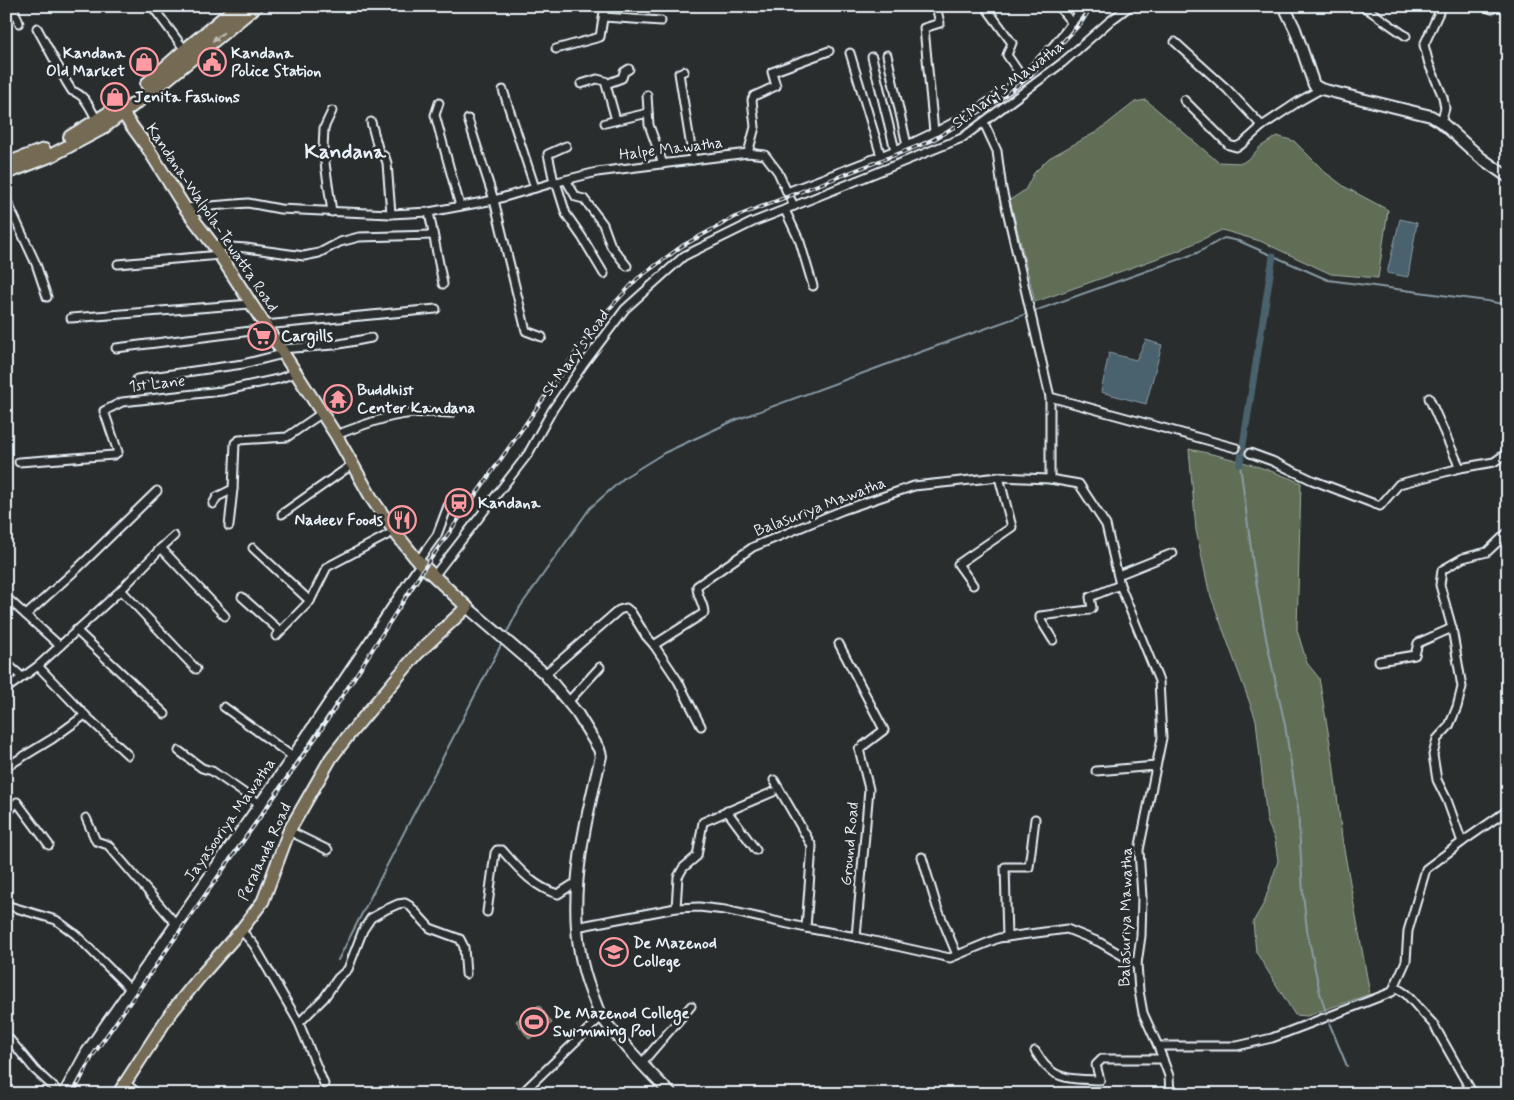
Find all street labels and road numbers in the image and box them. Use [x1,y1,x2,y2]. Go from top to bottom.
street label: St.Mary's Mawatha [948,36,1068,134]
street label: Kandana-Walpola-Tewatta Road [141,119,283,317]
street label: Halpe Mawatha [618,132,724,166]
street label: St Mary's Road [537,305,615,401]
street label: 1st Lane [128,371,186,397]
street label: Balasuriya Mawatha [751,472,889,542]
street label: Jayasooriya Mawatha [179,754,281,886]
street label: Peralanda Road [233,800,297,904]
street label: Ground Road [836,801,864,887]
street label: Balasuriya Mawatha [1114,847,1138,987]

